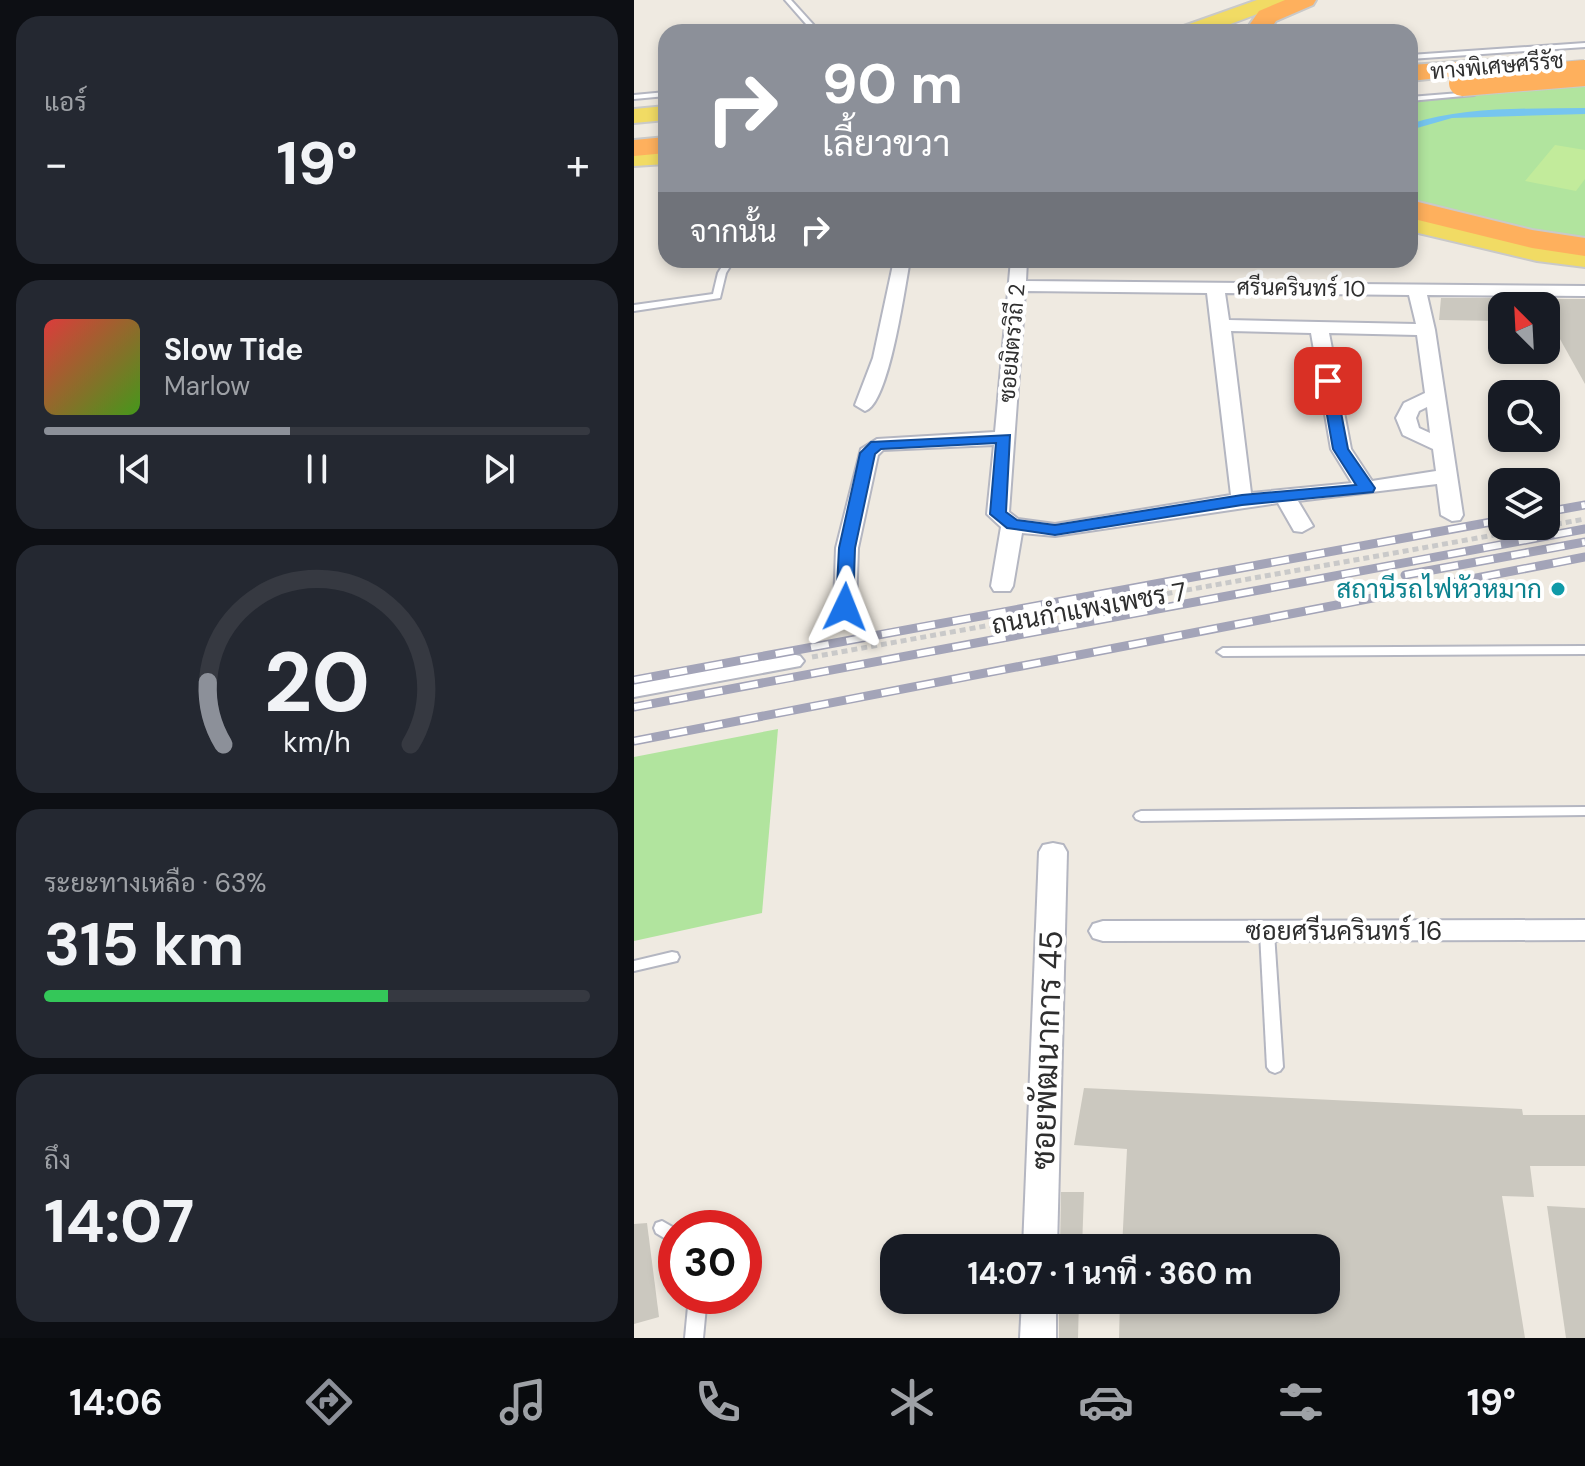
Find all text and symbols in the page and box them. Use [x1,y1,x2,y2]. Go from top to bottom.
street label: ทางพิเศษศรีรัช [1429,46,1565,86]
text: 90 m [822,47,963,120]
icon: right [690,56,794,160]
text: แอร์ [44,85,87,119]
text: เลี้ยวขวา [822,120,950,167]
text: 19° [276,124,358,203]
text: − [44,135,68,193]
text: + [566,135,590,193]
icon: right [793,208,837,252]
text: จากนั้น [690,212,777,251]
street label: ศรีนครินทร์ 10 [1236,272,1366,304]
street label: ซอยมิตรวิถี 2 [992,282,1032,404]
north arrow [1488,292,1560,364]
map controls [1488,292,1560,540]
text: Slow Tide [164,330,303,369]
pin [1294,347,1362,415]
icon: arrive [1306,359,1350,403]
text: Marlow [164,369,250,403]
button: search [1488,380,1560,452]
icon: previous [113,447,157,491]
icon: pause [295,447,339,491]
icon: next [477,447,521,491]
button: layers [1488,468,1560,540]
position arrow [803,565,887,649]
place label: สถานีรถไฟหัวหมาก [1336,572,1542,606]
street label: ถนนกำแพงเพชร 7 [989,574,1189,642]
marker: สถานีรถไฟหัวหมาก [1549,580,1567,598]
text: 20 [264,628,370,737]
text: km/h [283,724,351,761]
text: ระยะทางเหลือ · 63% [44,866,266,900]
text: 315 km [44,905,244,984]
street label: ซอยศรีนครินทร์ 16 [1246,914,1442,948]
street label: ซอยพัฒนาการ 45 [1022,930,1072,1170]
text: ถึง [44,1143,71,1177]
text: 14:07 [44,1182,194,1261]
speed limit sign: 30 [658,1210,762,1314]
text: 14:07 · 1 นาที · 360 m [967,1254,1253,1293]
icon: directions [301,1374,357,1430]
icon: music [495,1374,551,1430]
icon: phone [690,1374,746,1430]
icon: climate [884,1374,940,1430]
icon: car [1078,1374,1134,1430]
icon: filters [1273,1374,1329,1430]
text: 14:06 [69,1379,163,1426]
text: 19° [1467,1379,1516,1426]

